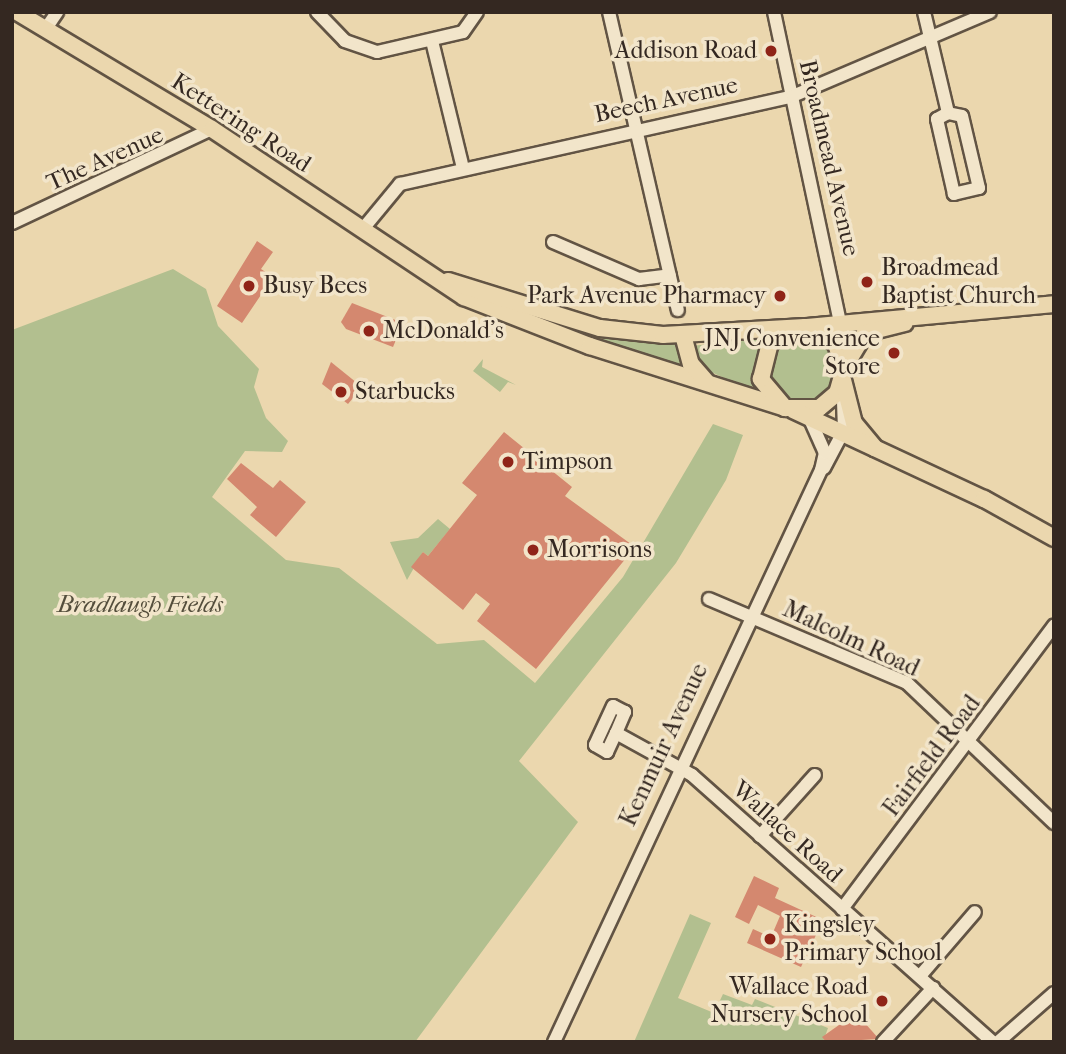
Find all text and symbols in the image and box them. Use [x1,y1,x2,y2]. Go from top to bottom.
place label: Addison Road [615,37,757,65]
marker: Addison Road [763,43,779,59]
street label: Broadmead Avenue [792,57,866,259]
street label: Kettering Road [166,67,316,179]
street label: Beech Avenue [592,71,740,129]
street label: The Avenue [42,121,168,197]
place label: Broadmead Baptist Church [881,254,1036,310]
place label: Busy Bees [263,272,367,300]
marker: Broadmead Baptist Church [859,274,875,290]
marker: Busy Bees [241,278,257,294]
place label: Park Avenue Pharmacy [527,282,766,310]
marker: Park Avenue Pharmacy [772,288,788,304]
place label: McDonald's [383,317,504,345]
marker: McDonald's [361,323,377,339]
place label: JNJ Convenience Store [705,325,880,381]
marker: JNJ Convenience Store [886,345,902,361]
place label: Starbucks [355,378,455,406]
marker: Starbucks [333,384,349,400]
place label: Timpson [522,448,613,476]
marker: Timpson [500,454,516,470]
place label: Morrisons [547,536,652,564]
marker: Morrisons [525,542,541,558]
park label: Bradlaugh Fields [57,591,223,619]
street label: Malcolm Road [778,595,924,683]
street label: Kenmuir Avenue [614,659,714,831]
street label: Fairfield Road [877,690,987,822]
street label: Wallace Road [726,775,848,889]
place label: Kingsley Primary School [784,911,942,967]
marker: Kingsley Primary School [762,931,778,947]
place label: Wallace Road Nursery School [711,973,868,1029]
marker: Wallace Road Nursery School [874,993,890,1009]

